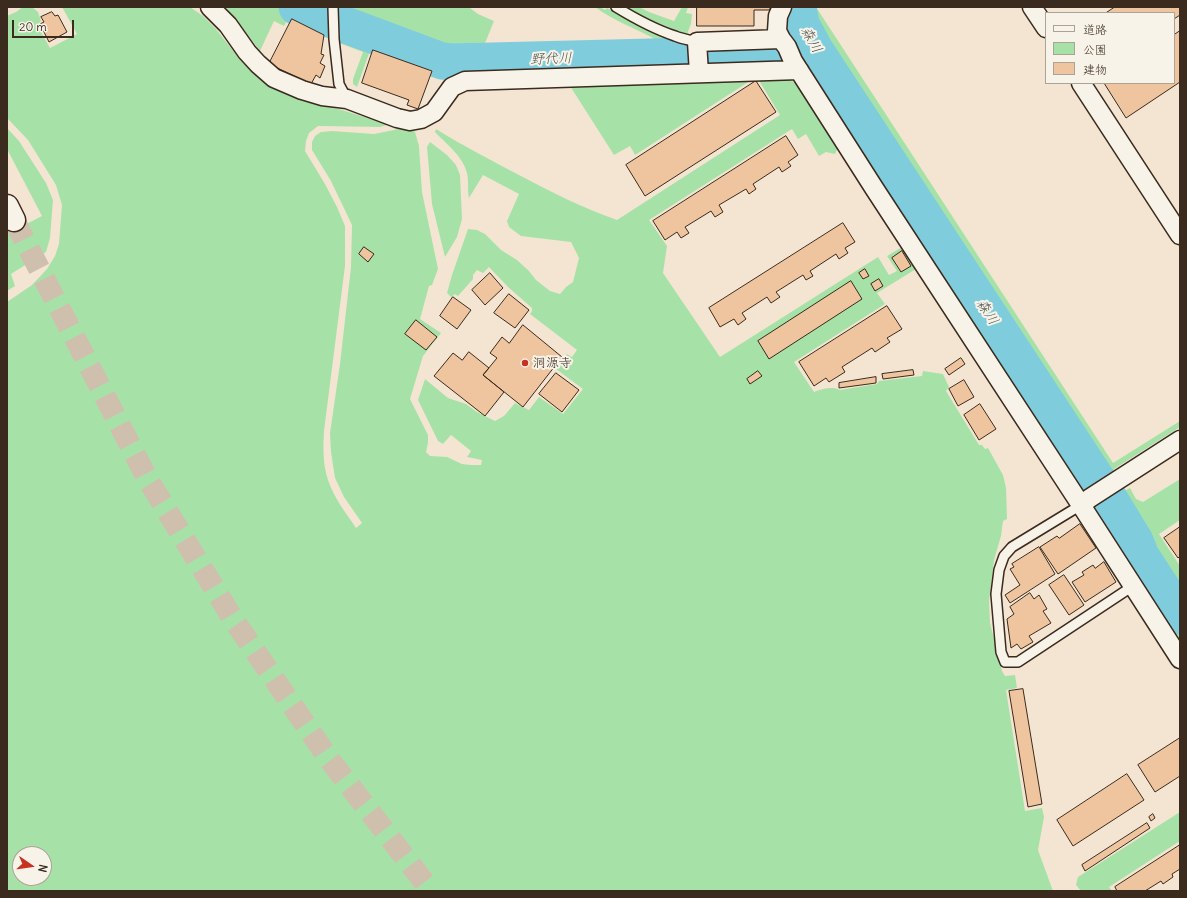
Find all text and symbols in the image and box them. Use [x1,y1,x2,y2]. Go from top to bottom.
scale bar [14,12,76,38]
legend [1045,12,1175,84]
text: 20 m [19,19,47,34]
text: 道路 [1083,22,1107,37]
water label: 森川 [797,24,825,56]
text: 公園 [1083,42,1107,57]
water label: 野代川 [530,50,572,68]
text: 建物 [1083,62,1107,77]
water label: 森川 [972,296,1002,328]
place label: 洞源寺 [533,355,572,371]
marker: 洞源寺 [520,358,530,368]
north arrow [12,846,52,886]
text: N [35,863,50,874]

